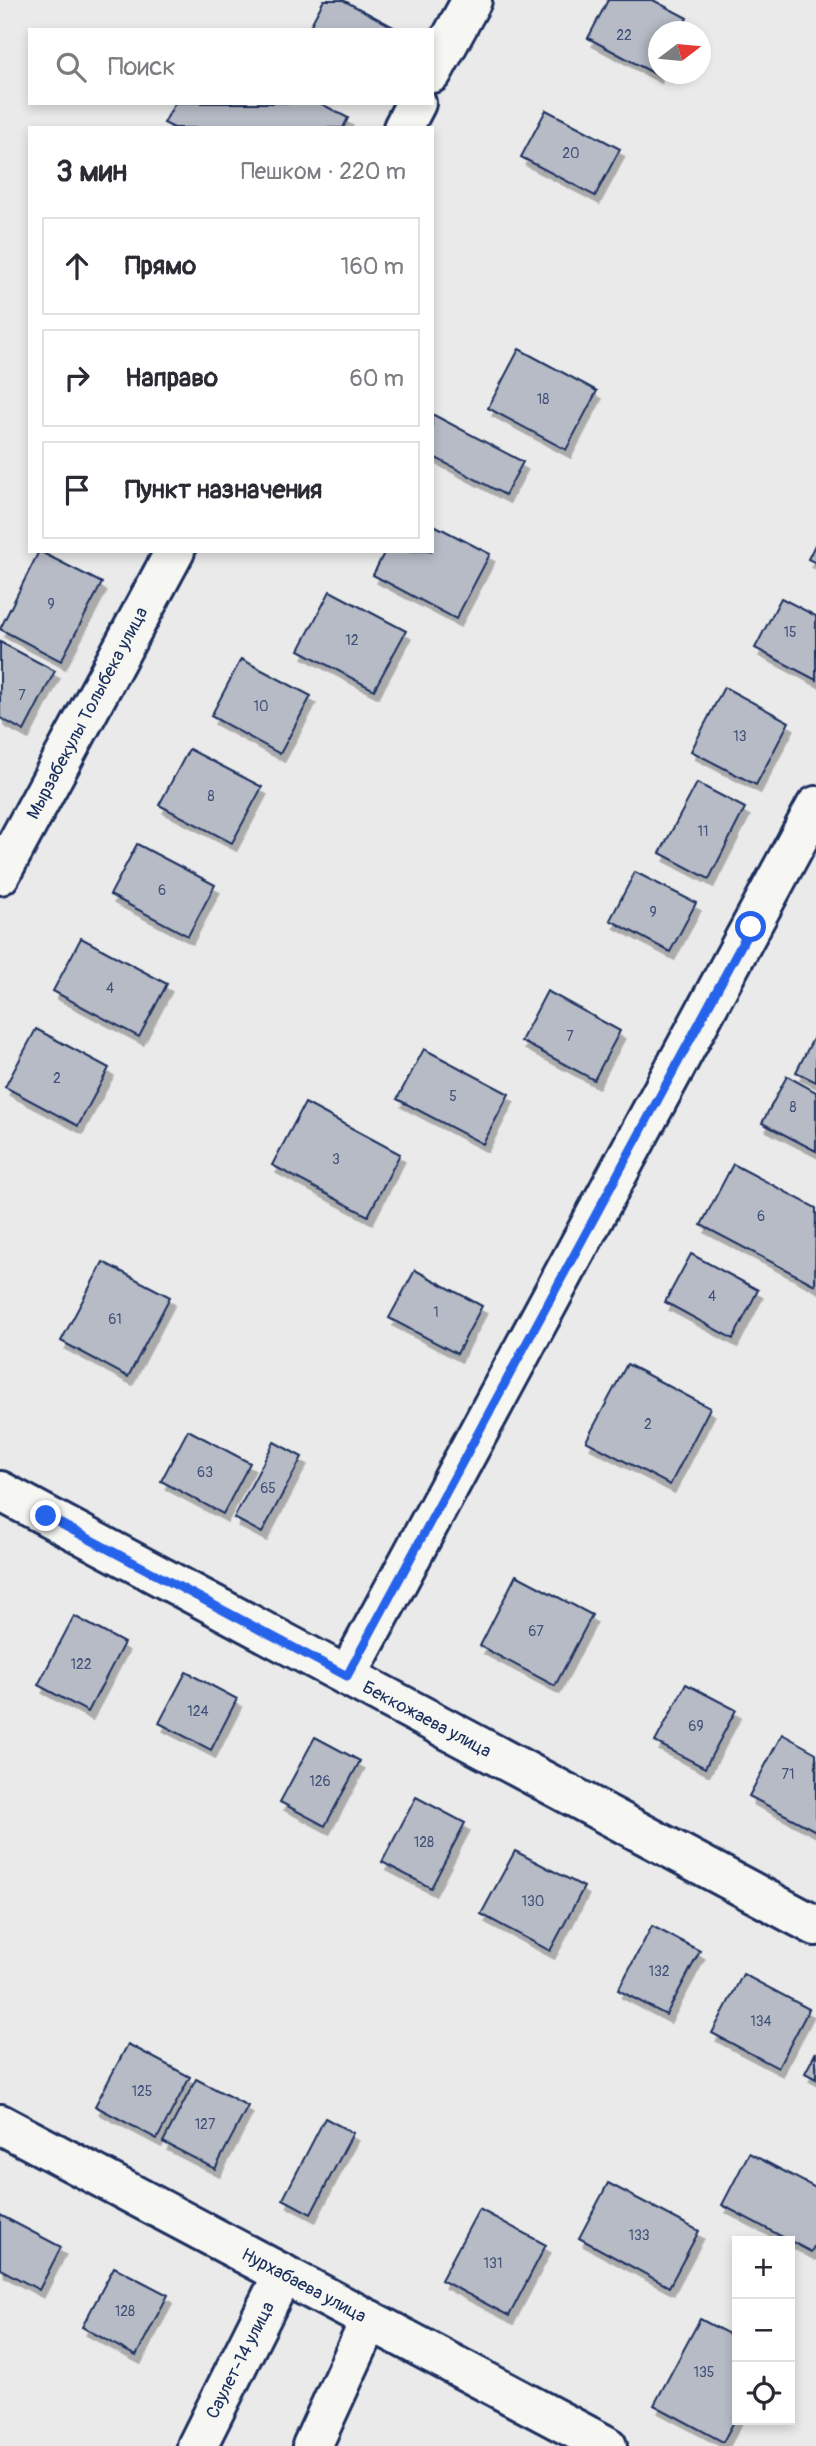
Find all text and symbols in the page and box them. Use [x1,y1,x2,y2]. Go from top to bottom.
north arrow [648,21,711,84]
house number: 22 [616,27,632,44]
search box [28,28,434,105]
icon: search [52,48,90,86]
text: Поиск [108,51,176,83]
house number: 20 [562,145,580,162]
text: 3 мин [56,153,127,190]
text: Пешком · 220 m [241,157,406,186]
icon: ahead [58,247,96,285]
text: Прямо [125,250,196,282]
text: 160 m [340,252,404,281]
icon: right [58,359,96,397]
text: Направо [125,362,218,394]
text: 60 m [349,364,404,393]
house number: 18 [537,391,549,408]
icon: arrive [58,471,96,509]
text: Пункт назначения [125,474,322,506]
house number: 9 [47,596,55,613]
street label: Мырзабекулы Толыбека улица [22,603,153,823]
house number: 15 [783,624,797,641]
house number: 12 [345,632,359,649]
house number: 7 [18,687,26,704]
house number: 10 [253,698,269,715]
house number: 13 [733,728,747,745]
house number: 8 [207,788,215,805]
house number: 11 [698,823,708,840]
house number: 6 [158,882,166,899]
house number: 9 [649,904,657,921]
route start [735,911,766,942]
house number: 4 [106,980,114,997]
house number: 7 [566,1028,574,1045]
house number: 2 [53,1070,61,1087]
house number: 5 [449,1088,457,1105]
house number: 8 [789,1099,797,1116]
house number: 3 [332,1151,340,1168]
house number: 6 [757,1208,765,1225]
house number: 4 [708,1288,716,1305]
house number: 1 [433,1304,439,1321]
house number: 61 [108,1311,122,1328]
house number: 2 [644,1416,652,1433]
house number: 63 [197,1464,213,1481]
house number: 65 [260,1480,276,1497]
route end [30,1500,61,1531]
house number: 67 [528,1623,544,1640]
house number: 122 [70,1656,92,1673]
street label: Беккожаева улица [358,1676,495,1763]
house number: 124 [187,1703,209,1720]
house number: 69 [688,1718,704,1735]
house number: 71 [782,1766,794,1783]
house number: 126 [309,1773,331,1790]
house number: 128 [414,1834,434,1851]
house number: 130 [522,1893,544,1910]
house number: 132 [648,1963,670,1980]
house number: 134 [750,2013,772,2030]
house number: 125 [132,2083,152,2100]
house number: 127 [195,2116,216,2133]
house number: 133 [628,2227,650,2244]
map controls [732,2236,795,2425]
button: + [732,2236,795,2299]
street label: Нурхабаева улица [237,2243,370,2328]
house number: 131 [484,2255,502,2272]
street label: Саулет-14 улица [201,2298,280,2423]
button: − [732,2299,795,2362]
house number: 128 [115,2303,135,2320]
button: locate [732,2362,795,2425]
house number: 135 [694,2364,714,2381]

